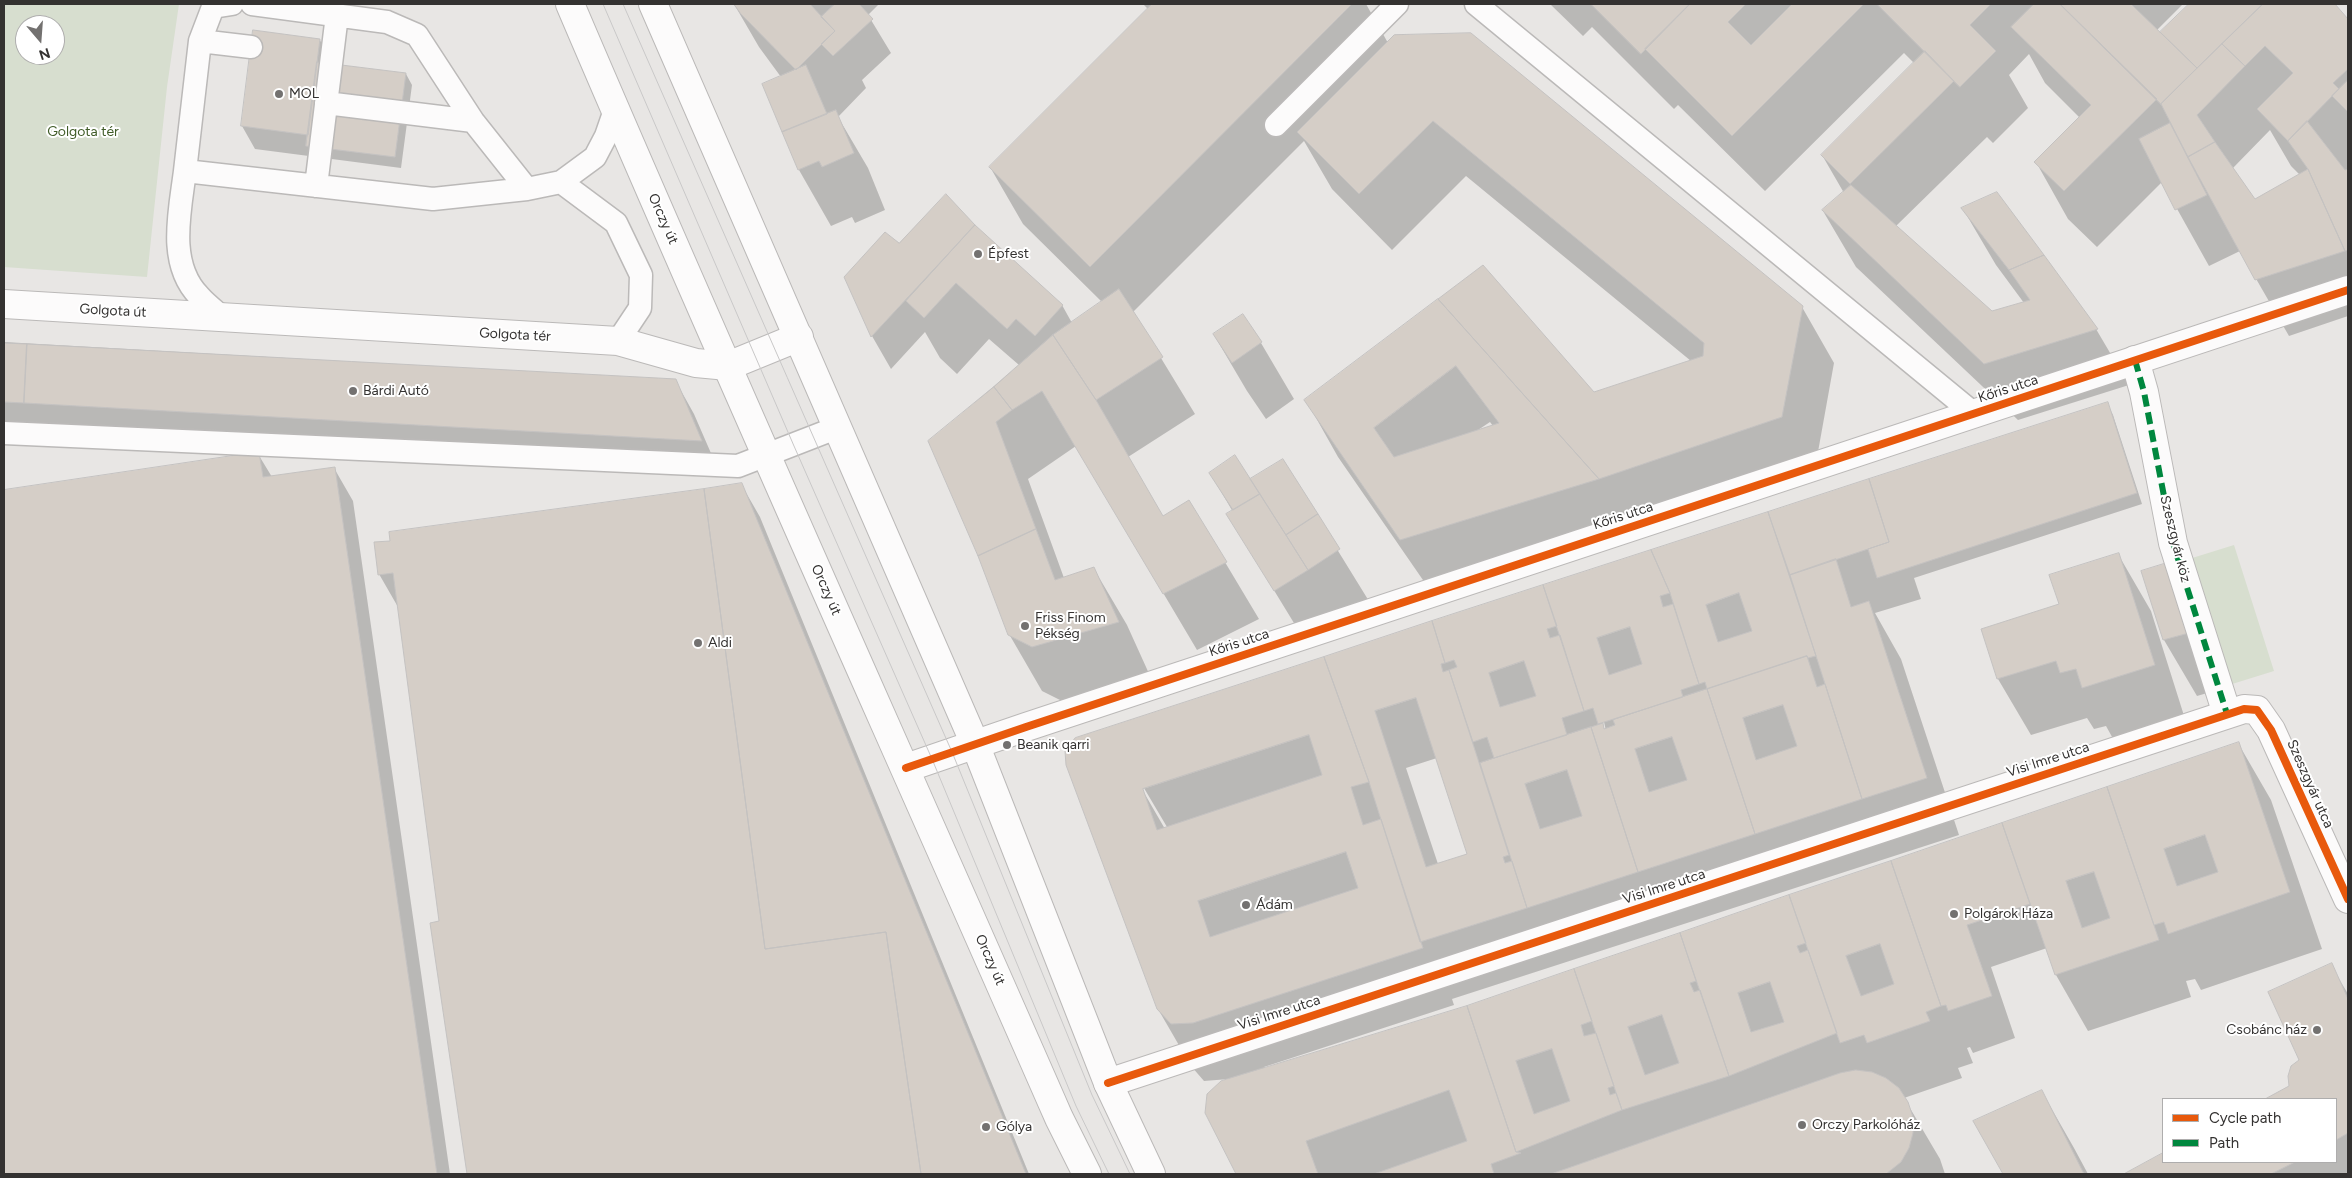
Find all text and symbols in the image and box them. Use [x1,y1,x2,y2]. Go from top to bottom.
north arrow [15,15,65,65]
text: N [37,44,52,64]
place label: MOL [289,86,319,102]
marker: MOL [273,88,285,100]
park label: Golgota tér [47,124,119,140]
street label: Orczy út [644,191,682,247]
place label: Épfest [988,246,1029,262]
marker: Épfest [972,248,984,260]
street label: Golgota út [79,301,147,321]
street label: Golgota tér [479,325,551,345]
street label: Kőris utca [1976,371,2040,407]
place label: Bárdi Autó [363,383,429,399]
marker: Bárdi Autó [347,385,359,397]
street label: Szeszgyár köz [2156,494,2194,584]
street label: Kőris utca [1591,498,1655,534]
street label: Orczy út [807,562,845,618]
place label: Friss Finom Pékség [1035,610,1106,642]
marker: Friss Finom Pékség [1019,620,1031,632]
street label: Kőris utca [1207,625,1271,661]
place label: Aldi [708,635,732,651]
marker: Aldi [692,637,704,649]
place label: Beanik qarri [1017,737,1090,753]
street label: Szeszgyár utca [2283,737,2337,831]
marker: Beanik qarri [1001,739,1013,751]
street label: Visi Imre utca [2005,739,2091,781]
street label: Visi Imre utca [1621,866,1707,908]
place label: Ádám [1256,897,1293,913]
marker: Ádám [1240,899,1252,911]
place label: Polgárok Háza [1964,906,2053,922]
marker: Polgárok Háza [1948,908,1960,920]
street label: Orczy út [971,932,1009,988]
street label: Visi Imre utca [1236,992,1322,1034]
place label: Csobánc ház [2226,1022,2307,1038]
marker: Csobánc ház [2311,1024,2323,1036]
legend [2162,1098,2337,1163]
text: Cycle path [2209,1109,2281,1127]
place label: Orczy Parkolóház [1812,1117,1920,1133]
place label: Gólya [996,1119,1032,1135]
marker: Orczy Parkolóház [1796,1119,1808,1131]
marker: Gólya [980,1121,992,1133]
text: Path [2209,1134,2239,1152]

